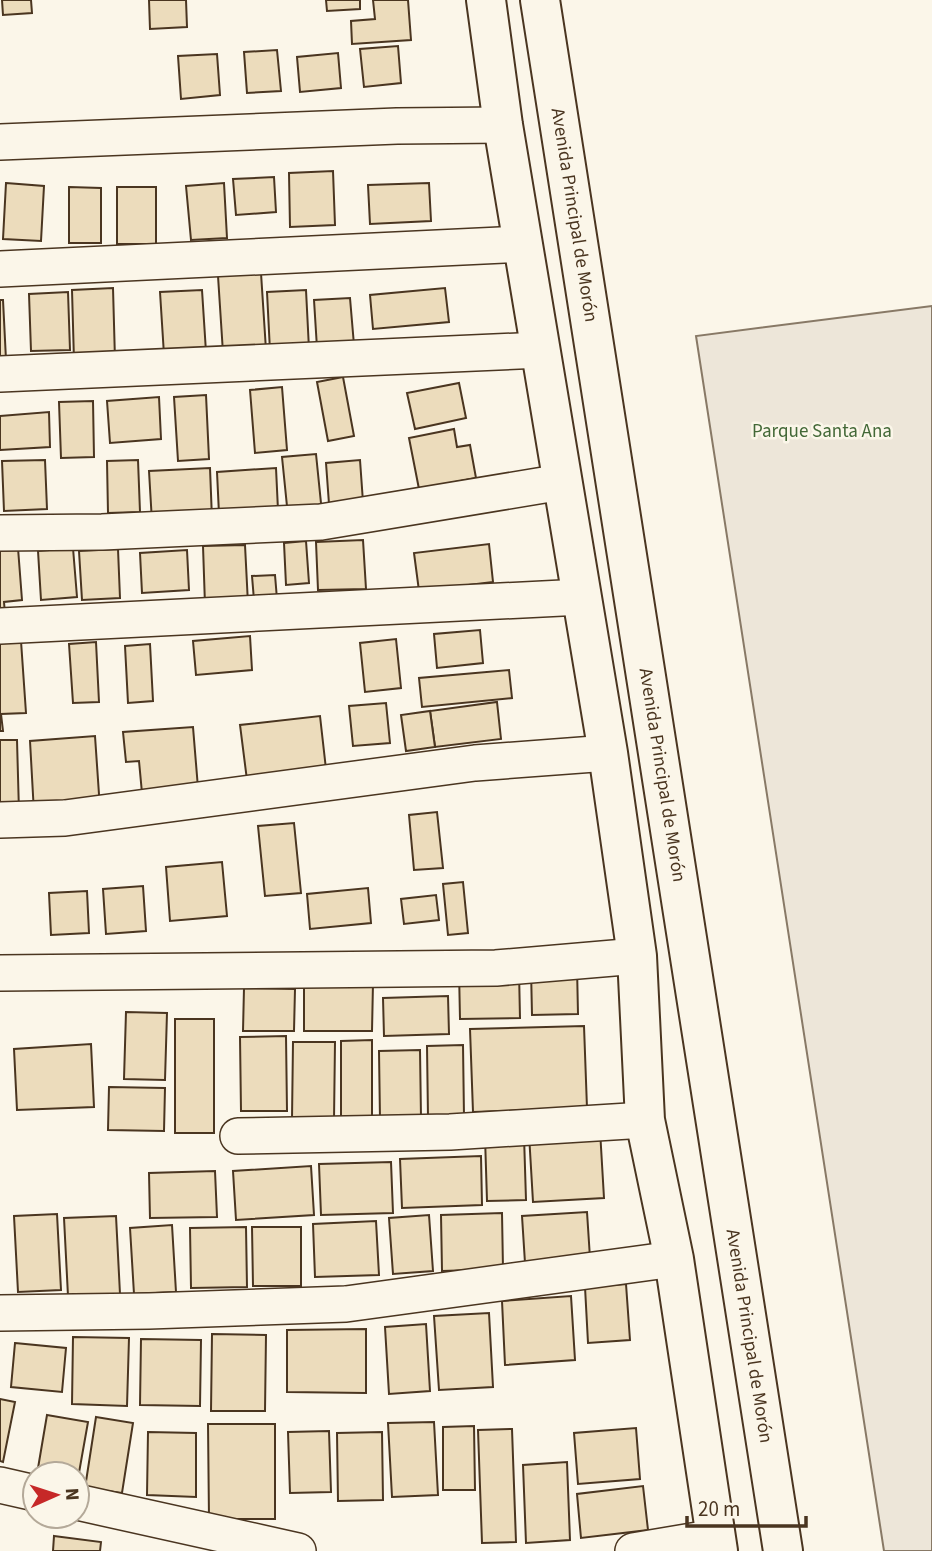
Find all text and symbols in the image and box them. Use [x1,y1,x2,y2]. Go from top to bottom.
street label: Avenida Principal de Morón [544,106,604,324]
park label: Parque Santa Ana [752,418,892,445]
street label: Avenida Principal de Morón [632,666,692,884]
street label: Avenida Principal de Morón [719,1227,779,1445]
north arrow [21,1460,91,1530]
scale bar [687,1484,806,1528]
text: N [58,1487,85,1501]
text: 20 m [698,1494,740,1524]

